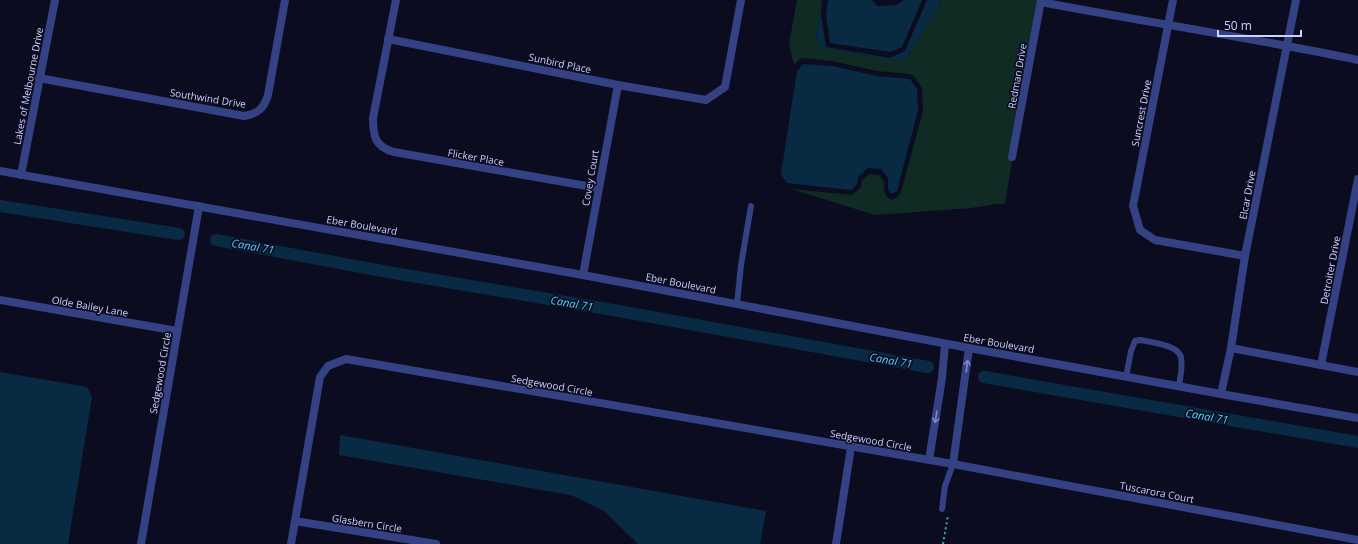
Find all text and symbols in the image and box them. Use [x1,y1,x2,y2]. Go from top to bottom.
scale bar [1218,12,1301,38]
text: 50 m [1224,17,1252,34]
street label: Lakes of Melbourne Drive [10,26,46,146]
street label: Redman Drive [1004,42,1030,110]
street label: Sunbird Place [527,50,593,77]
street label: Suncrest Drive [1128,78,1154,148]
street label: Southwind Drive [169,85,247,111]
street label: Flicker Place [447,145,506,169]
street label: Covey Court [578,148,602,207]
street label: Elcar Drive [1235,169,1259,221]
street label: Eber Boulevard [326,212,398,238]
street label: Detroiter Drive [1317,234,1344,305]
water label: Canal 71 [231,235,275,257]
street label: Eber Boulevard [645,269,717,297]
street label: Olde Bailey Lane [51,292,130,320]
water label: Canal 71 [550,292,594,314]
street label: Eber Boulevard [963,330,1035,356]
street label: Sedgewood Circle [146,331,174,415]
water label: Canal 71 [869,349,913,371]
one-way arrow [963,360,971,373]
street label: Sedgewood Circle [510,371,594,399]
water label: Canal 71 [1185,405,1229,427]
one-way arrow [932,410,940,423]
street label: Sedgewood Circle [829,426,913,454]
street label: Tuscarora Court [1119,478,1196,506]
street label: Glasbern Circle [331,511,403,535]

